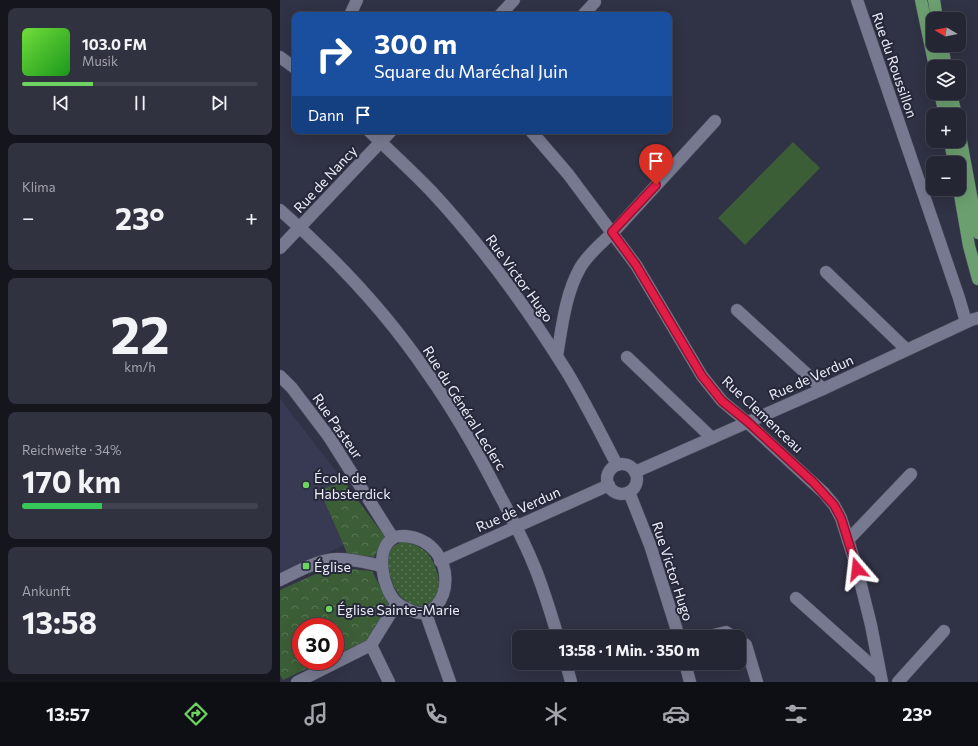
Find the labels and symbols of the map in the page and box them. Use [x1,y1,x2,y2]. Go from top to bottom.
street label: Rue du Roussillon [869,10,921,120]
north arrow [926,12,966,52]
street label: Rue de Nancy [290,142,360,216]
pin [639,144,673,185]
street label: Rue Victor Hugo [483,231,557,325]
street label: Rue du Général Leclerc [420,343,510,473]
street label: Rue de Verdun [766,351,856,403]
street label: Rue Clemenceau [719,372,807,456]
street label: Rue Pasteur [309,390,367,462]
place label: École de Habsterdick [314,469,391,502]
marker: École de Habsterdick [301,480,311,490]
street label: Rue de Verdun [473,483,563,535]
street label: Rue Victor Hugo [649,519,697,623]
position arrow [836,548,878,590]
place label: Église [314,558,351,575]
marker: Église [301,561,311,571]
place label: Église Sainte-Marie [337,601,460,618]
marker: Église Sainte-Marie [324,604,334,614]
speed limit sign: 30 [292,618,344,670]

